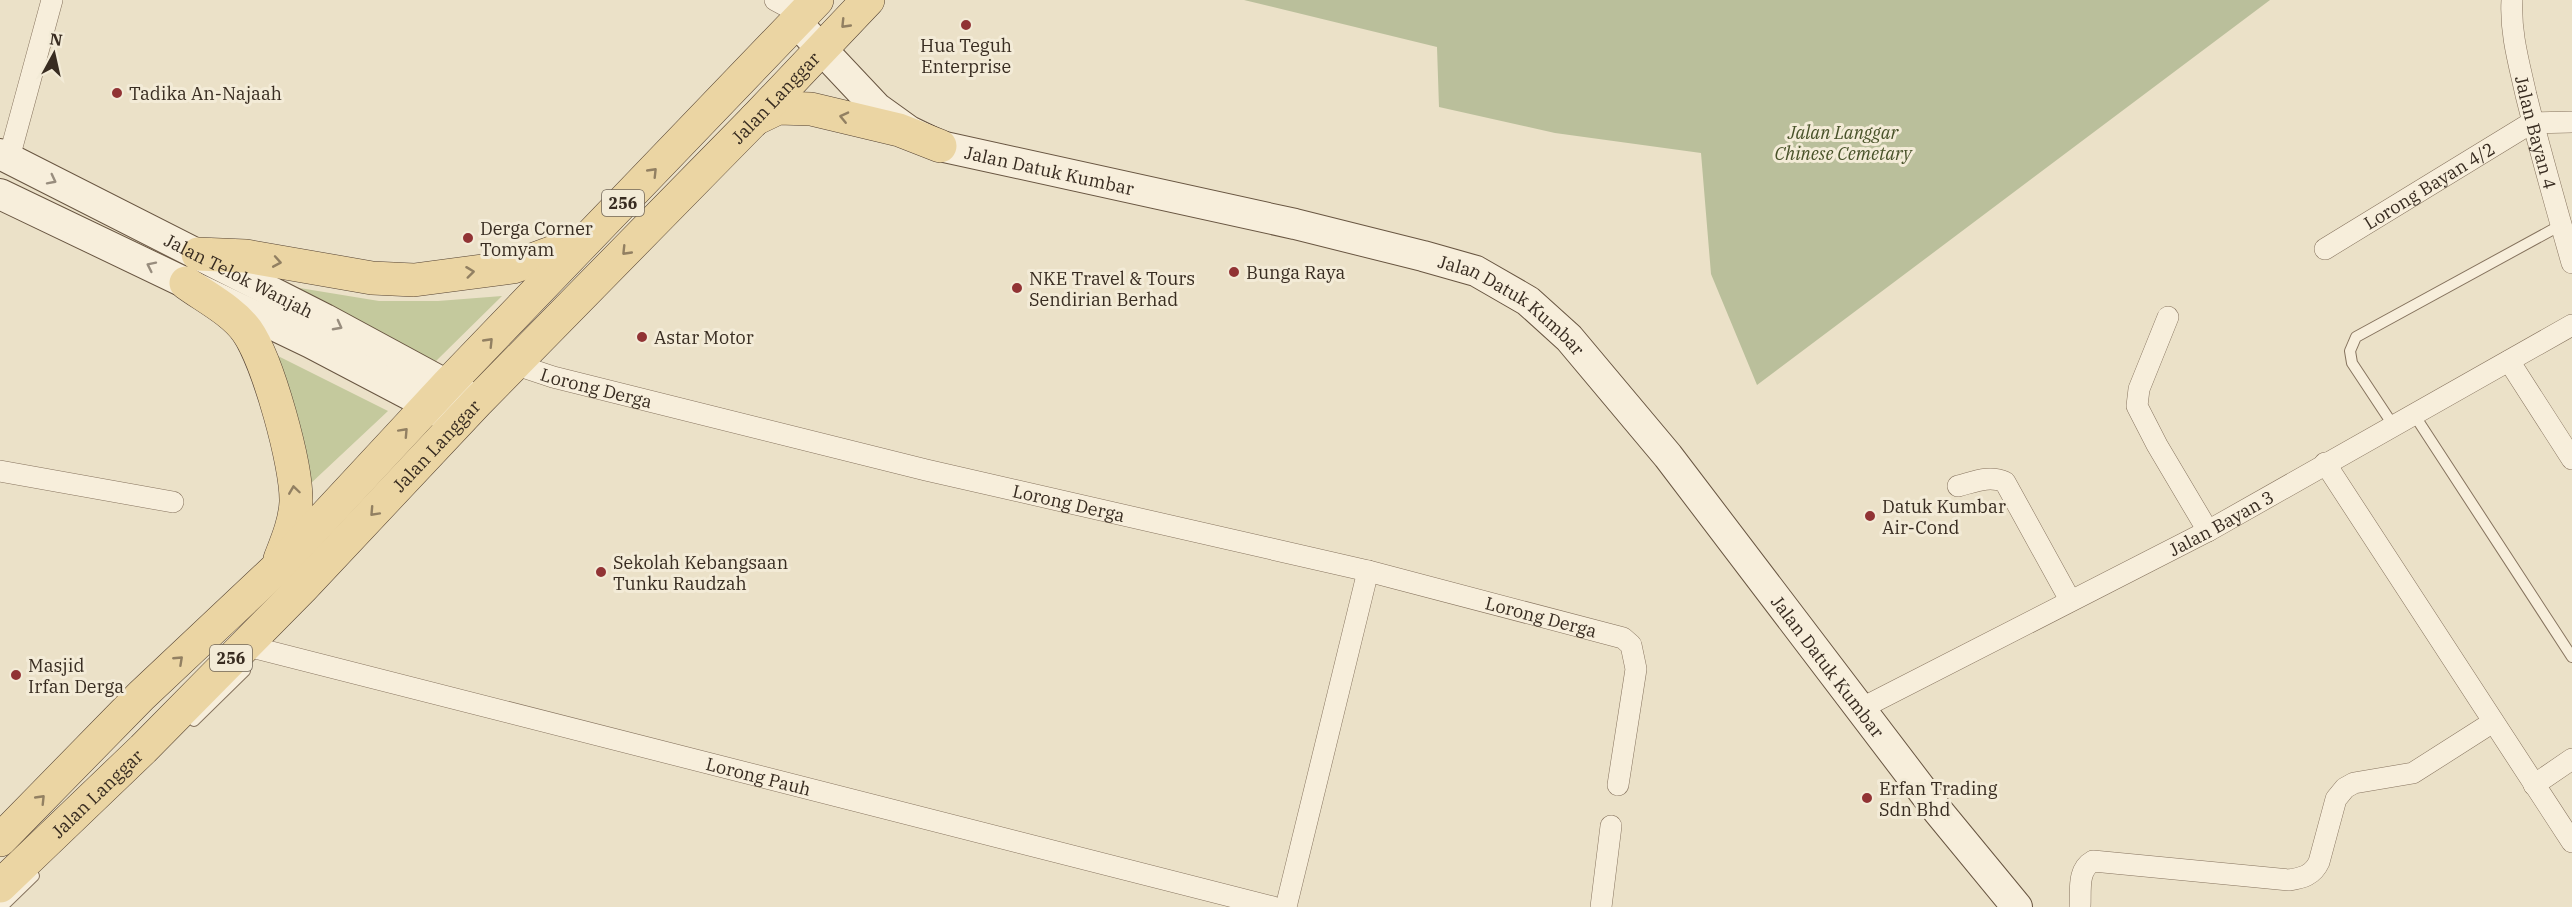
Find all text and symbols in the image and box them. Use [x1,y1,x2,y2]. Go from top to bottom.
one-way arrow [841,17,852,28]
marker: Hua Teguh Enterprise [959,18,973,32]
north arrow [24,24,84,84]
text: N [48,28,64,50]
place label: Hua Teguh Enterprise [920,34,1012,78]
street label: Jalan Langgar [726,47,824,148]
street label: Jalan Bayan 4 [2510,73,2562,192]
place label: Tadika An-Najaah [129,82,282,105]
marker: Tadika An-Najaah [110,86,124,100]
one-way arrow [839,112,849,125]
park label: Jalan Langgar Chinese Cemetary [1775,121,1913,165]
street label: Lorong Bayan 4/2 [2359,137,2499,234]
street label: Jalan Datuk Kumbar [963,140,1136,200]
one-way arrow [646,168,657,179]
one-way arrow [46,173,57,185]
road number: 256 [602,190,644,216]
place label: Derga Corner Tomyam [480,217,593,261]
street label: Jalan Telok Wanjah [161,228,317,323]
marker: Derga Corner Tomyam [461,231,475,245]
one-way arrow [622,244,633,254]
street label: Jalan Datuk Kumbar [1435,249,1590,360]
one-way arrow [271,255,281,268]
place label: Bunga Raya [1246,261,1345,284]
one-way arrow [147,262,158,274]
marker: Bunga Raya [1227,265,1241,279]
one-way arrow [465,266,474,279]
place label: NKE Travel & Tours Sendirian Berhad [1029,267,1195,311]
marker: NKE Travel & Tours Sendirian Berhad [1010,281,1024,295]
one-way arrow [332,319,343,330]
place label: Astar Motor [654,326,754,349]
marker: Astar Motor [635,330,649,344]
one-way arrow [481,338,492,349]
street label: Lorong Derga [538,362,655,413]
street label: Jalan Langgar [387,395,485,496]
one-way arrow [397,428,408,439]
street label: Lorong Derga [1010,479,1127,527]
one-way arrow [289,485,301,495]
street label: Jalan Bayan 3 [2165,485,2278,561]
place label: Datuk Kumbar Air-Cond [1882,495,2006,539]
one-way arrow [370,505,381,516]
marker: Datuk Kumbar Air-Cond [1863,509,1877,523]
place label: Sekolah Kebangsaan Tunku Raudzah [613,551,788,595]
marker: Sekolah Kebangsaan Tunku Raudzah [594,565,608,579]
street label: Lorong Derga [1483,591,1600,642]
street label: Jalan Datuk Kumbar [1766,591,1889,742]
road number: 256 [210,645,252,671]
place label: Masjid Irfan Derga [28,654,124,698]
one-way arrow [171,657,182,668]
marker: Masjid Irfan Derga [9,668,23,682]
street label: Jalan Langgar [46,744,147,843]
street label: Lorong Pauh [704,752,814,800]
place label: Erfan Trading Sdn Bhd [1879,777,1998,821]
marker: Erfan Trading Sdn Bhd [1860,791,1874,805]
one-way arrow [34,795,45,806]

